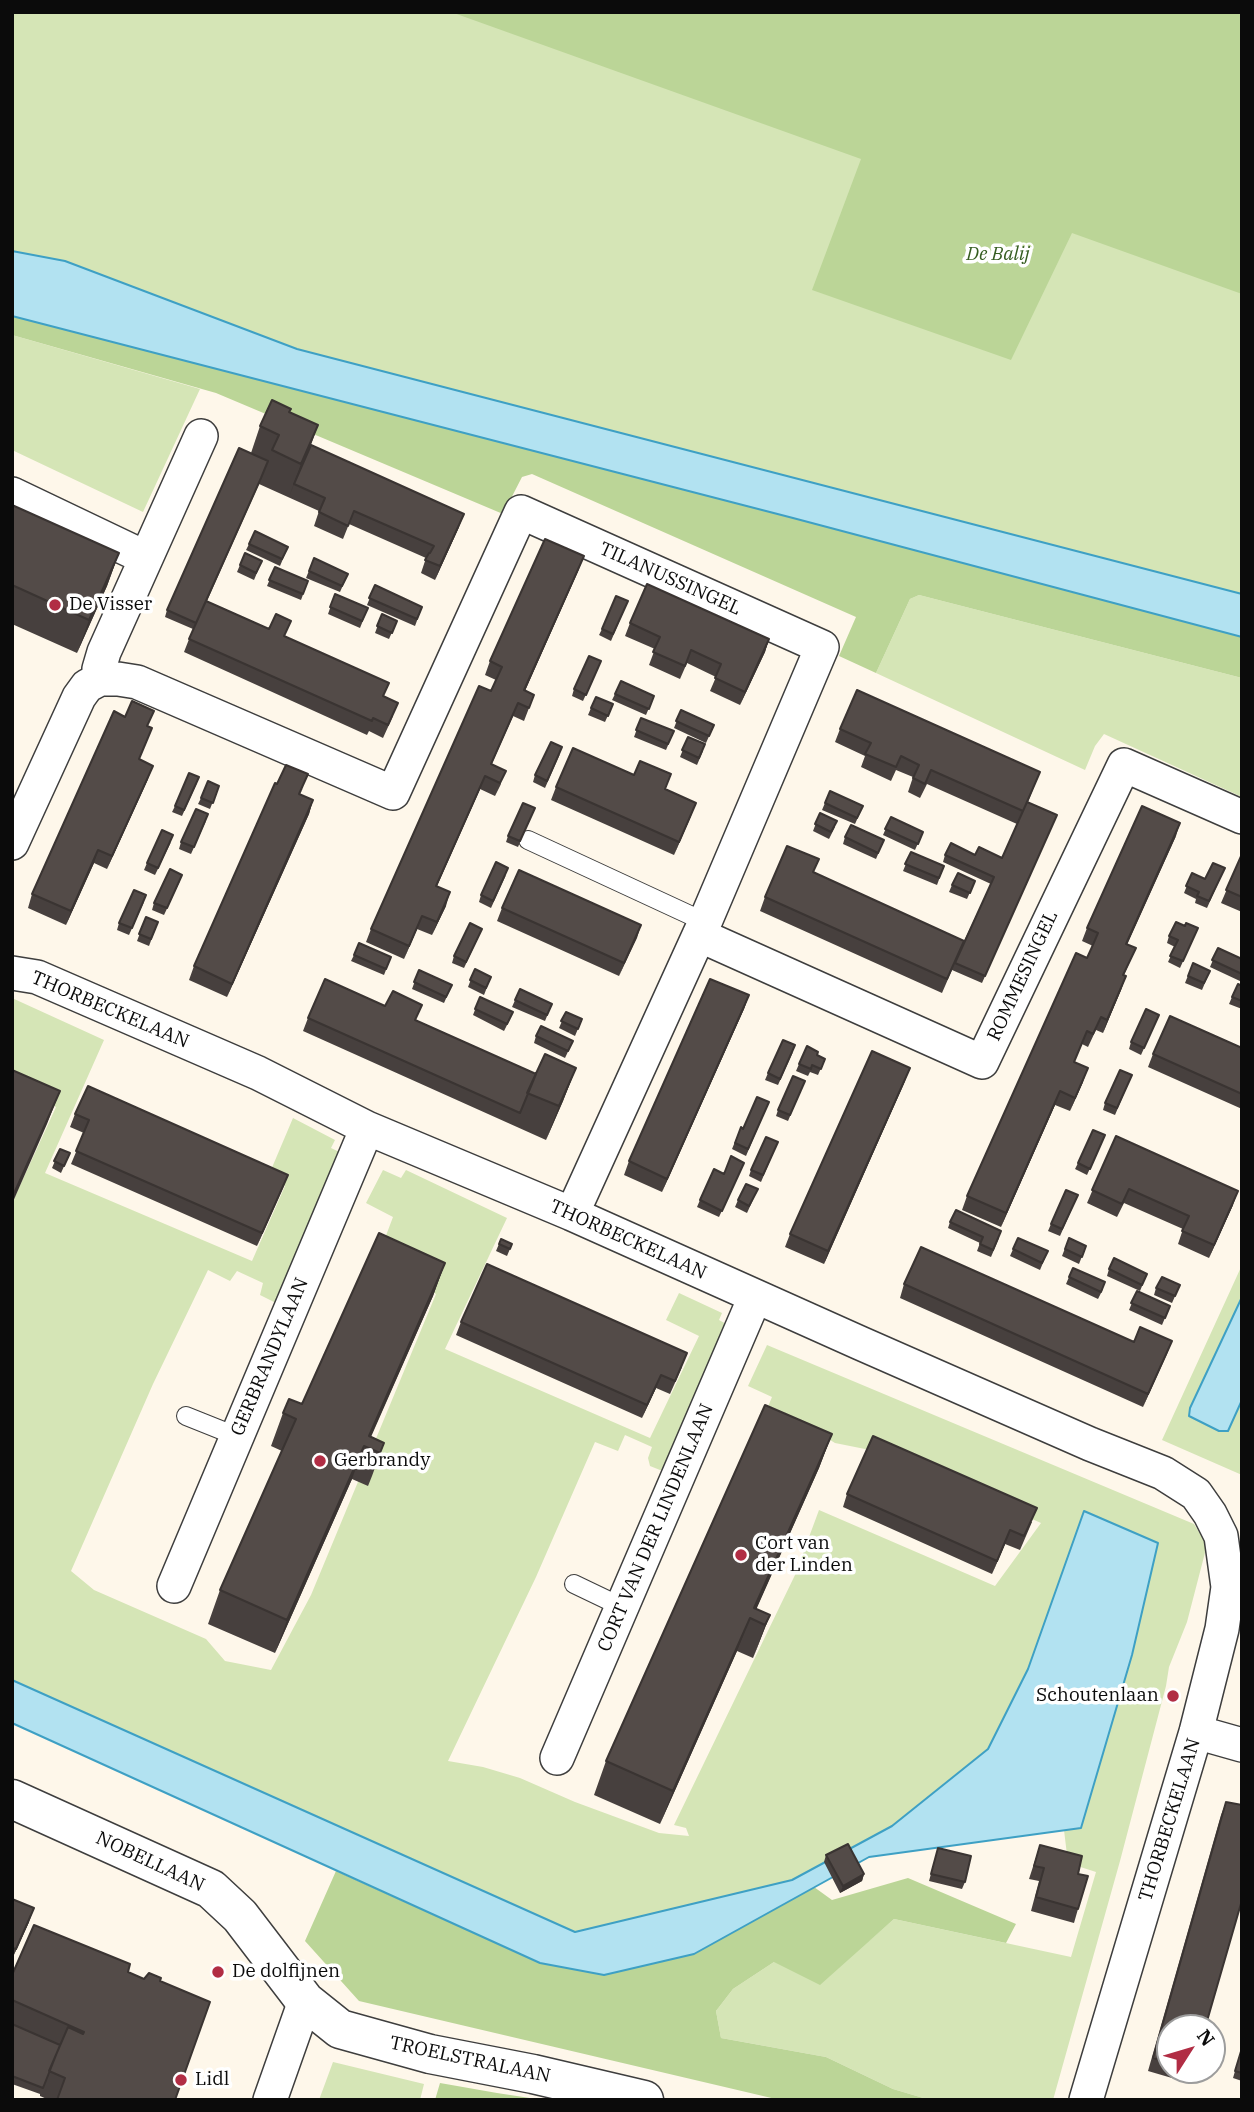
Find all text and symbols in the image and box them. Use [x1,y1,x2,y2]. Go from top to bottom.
park label: De Balij [966,244,1030,266]
street label: TILANUSSINGEL [595,537,745,621]
place label: De Visser [69,594,152,616]
marker: De Visser [47,597,63,613]
street label: ROMMESINGEL [983,907,1063,1045]
street label: THORBECKELAAN [28,966,192,1054]
street label: THORBECKELAAN [546,1195,710,1285]
street label: GERBRANDYLAAN [226,1274,314,1440]
street label: CORT VAN DER LINDENLAAN [593,1401,719,1655]
place label: Gerbrandy [334,1450,430,1472]
marker: Gerbrandy [312,1453,328,1469]
place label: Cort van der Linden [755,1533,853,1577]
marker: Cort van der Linden [733,1547,749,1563]
place label: Schoutenlaan [1036,1685,1159,1707]
marker: Schoutenlaan [1165,1688,1181,1704]
street label: THORBECKELAAN [1134,1736,1206,1904]
street label: NOBELLAAN [92,1827,208,1897]
place label: De dolfijnen [232,1961,340,1983]
marker: De dolfijnen [210,1964,226,1980]
north arrow [1156,2014,1226,2084]
text: N [1192,2024,1220,2051]
street label: TROELSTRALAAN [387,2032,553,2088]
place label: Lidl [195,2069,230,2091]
marker: Lidl [173,2072,189,2088]

